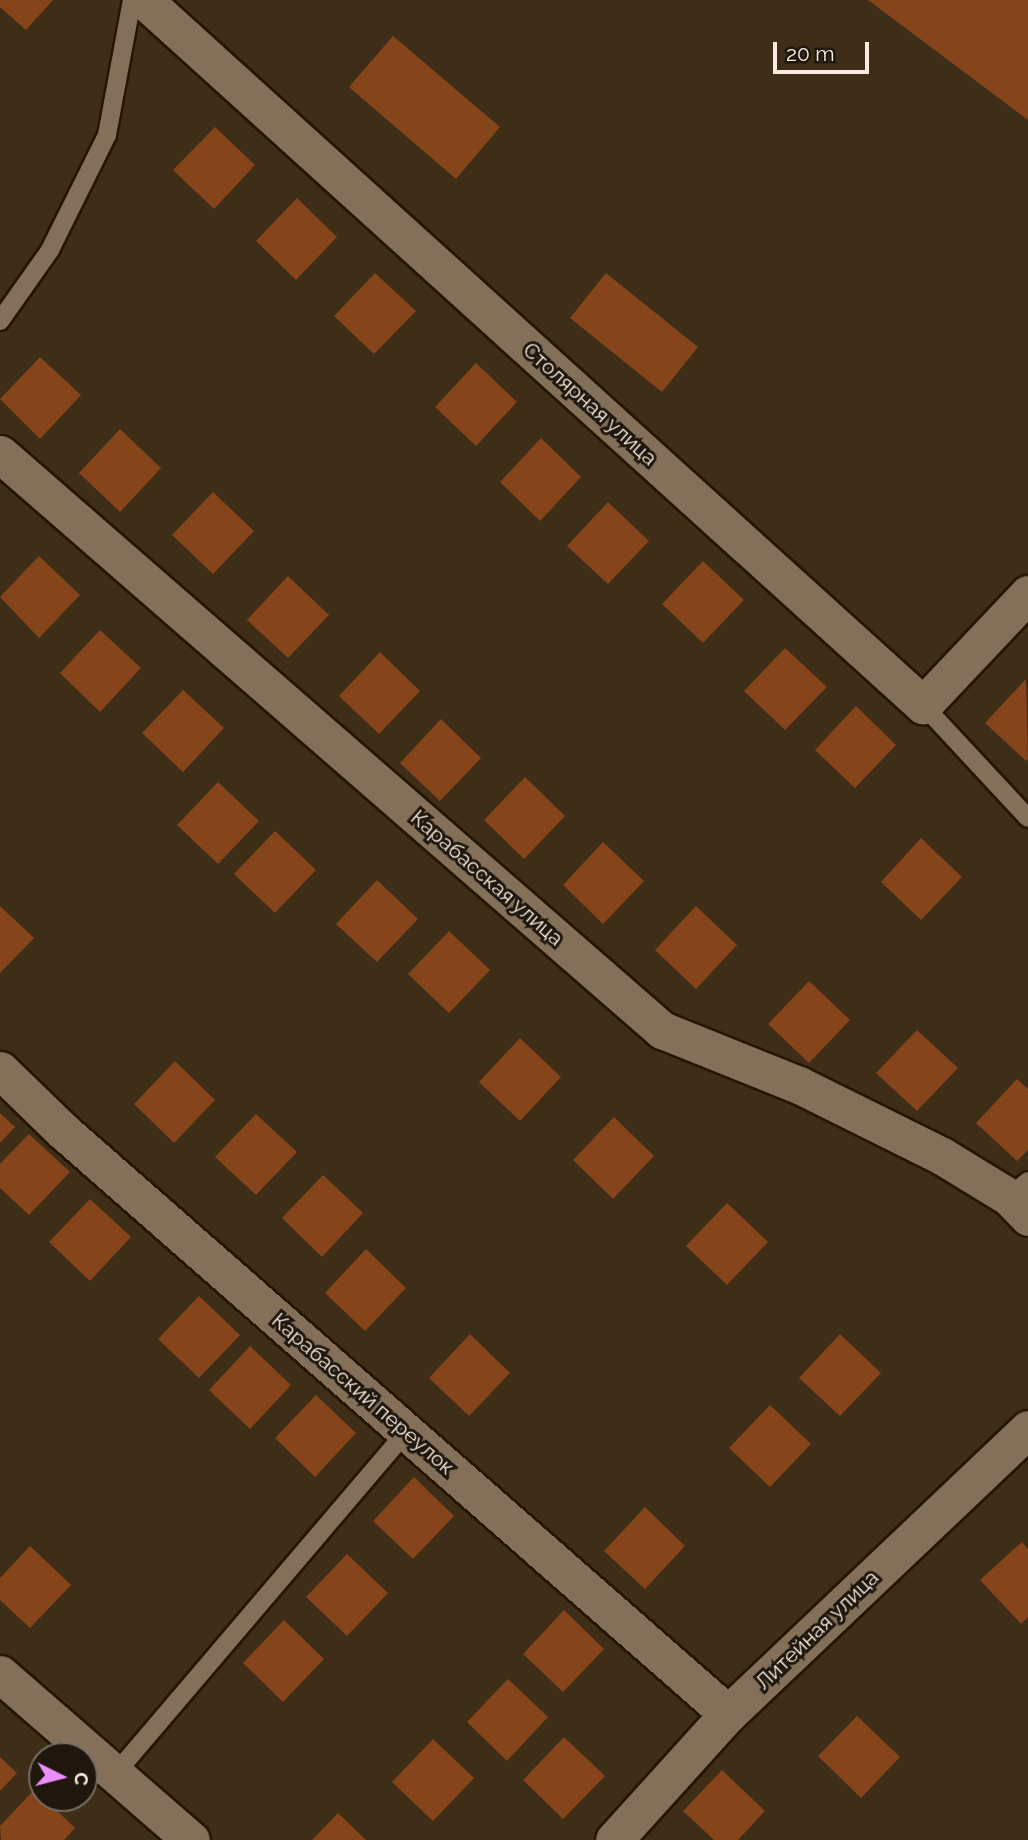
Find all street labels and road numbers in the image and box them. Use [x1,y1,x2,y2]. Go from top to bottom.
street label: Столярная улица [518,337,662,471]
street label: Карабасская улица [405,805,569,951]
street label: Карабасский переулок [267,1308,459,1480]
street label: Литейная улица [750,1565,884,1695]

